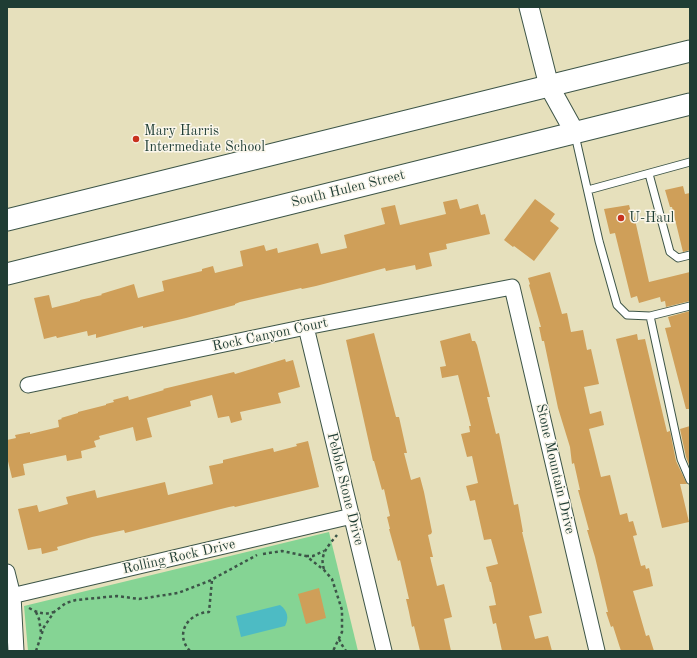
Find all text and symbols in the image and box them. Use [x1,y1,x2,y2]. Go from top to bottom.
place label: Mary Harris Intermediate School [144,123,265,156]
marker: Mary Harris Intermediate School [131,134,141,144]
street label: South Hulen Street [289,167,407,211]
place label: U-Haul [629,210,674,226]
marker: U-Haul [616,213,626,223]
street label: Rock Canyon Court [211,315,329,355]
street label: Stone Mountain Drive [532,402,578,536]
street label: Pebble Stone Drive [323,431,367,547]
street label: Rolling Rock Drive [121,536,237,578]

